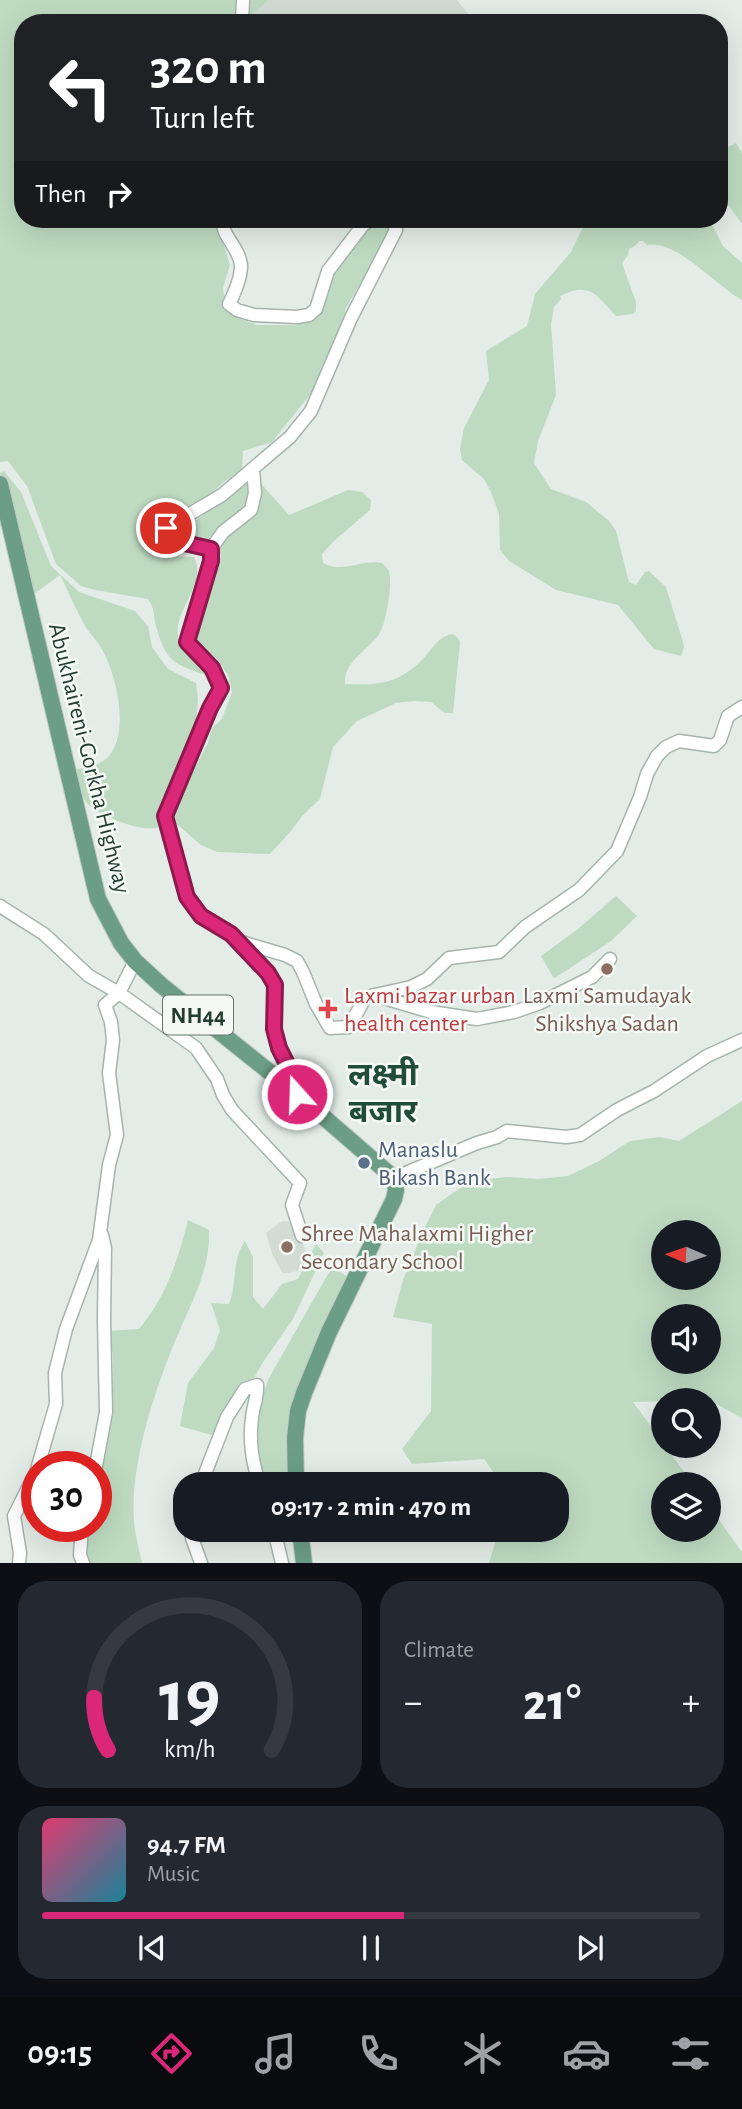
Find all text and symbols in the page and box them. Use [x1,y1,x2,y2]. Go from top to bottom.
icon: left [35,42,126,133]
text: 320 m [150,44,267,93]
text: Turn left [150,102,254,134]
icon: right [100,175,138,213]
text: Then [35,181,86,207]
pin [136,498,196,558]
icon: arrive [147,509,185,547]
street label: Abukhaireni-Gorkha Highway [44,621,134,896]
marker: Laxmi Samudayak Shikshya Sadan [599,961,615,977]
place label: Laxmi bazar urban health center [344,984,516,1036]
place label: Laxmi Samudayak Shikshya Sadan [523,984,691,1036]
road number: NH44 [163,996,233,1034]
marker: Laxmi bazar urban health center [318,999,338,1019]
district label: लक्ष्मी बजार [348,1056,418,1128]
position arrow [260,1057,334,1131]
place label: Manaslu Bikash Bank [378,1138,491,1190]
marker: Manaslu Bikash Bank [356,1155,372,1171]
north arrow [651,1220,721,1290]
map controls [651,1220,721,1542]
place label: Shree Mahalaxmi Higher Secondary School [301,1222,533,1274]
marker: Shree Mahalaxmi Higher Secondary School [279,1239,295,1255]
button: sound [651,1304,721,1374]
button: search [651,1388,721,1458]
speed limit sign: 30 [21,1451,112,1542]
button: layers [651,1472,721,1542]
text: 09:17 · 2 min · 470 m [271,1494,471,1520]
text: Climate [404,1639,474,1662]
text: 19 [159,1663,221,1736]
text: 21° [523,1677,581,1729]
text: − [404,1684,422,1722]
text: + [682,1684,700,1722]
text: km/h [164,1737,216,1762]
text: 94.7 FM [147,1832,226,1858]
text: Music [147,1863,199,1886]
icon: previous [133,1929,171,1967]
icon: pause [352,1929,390,1967]
icon: next [571,1929,609,1967]
icon: directions [147,2029,196,2078]
icon: music [251,2029,300,2078]
icon: phone [354,2029,403,2078]
icon: climate [458,2029,507,2078]
icon: car [562,2029,611,2078]
icon: filters [666,2029,715,2078]
text: 09:15 [27,2037,92,2069]

